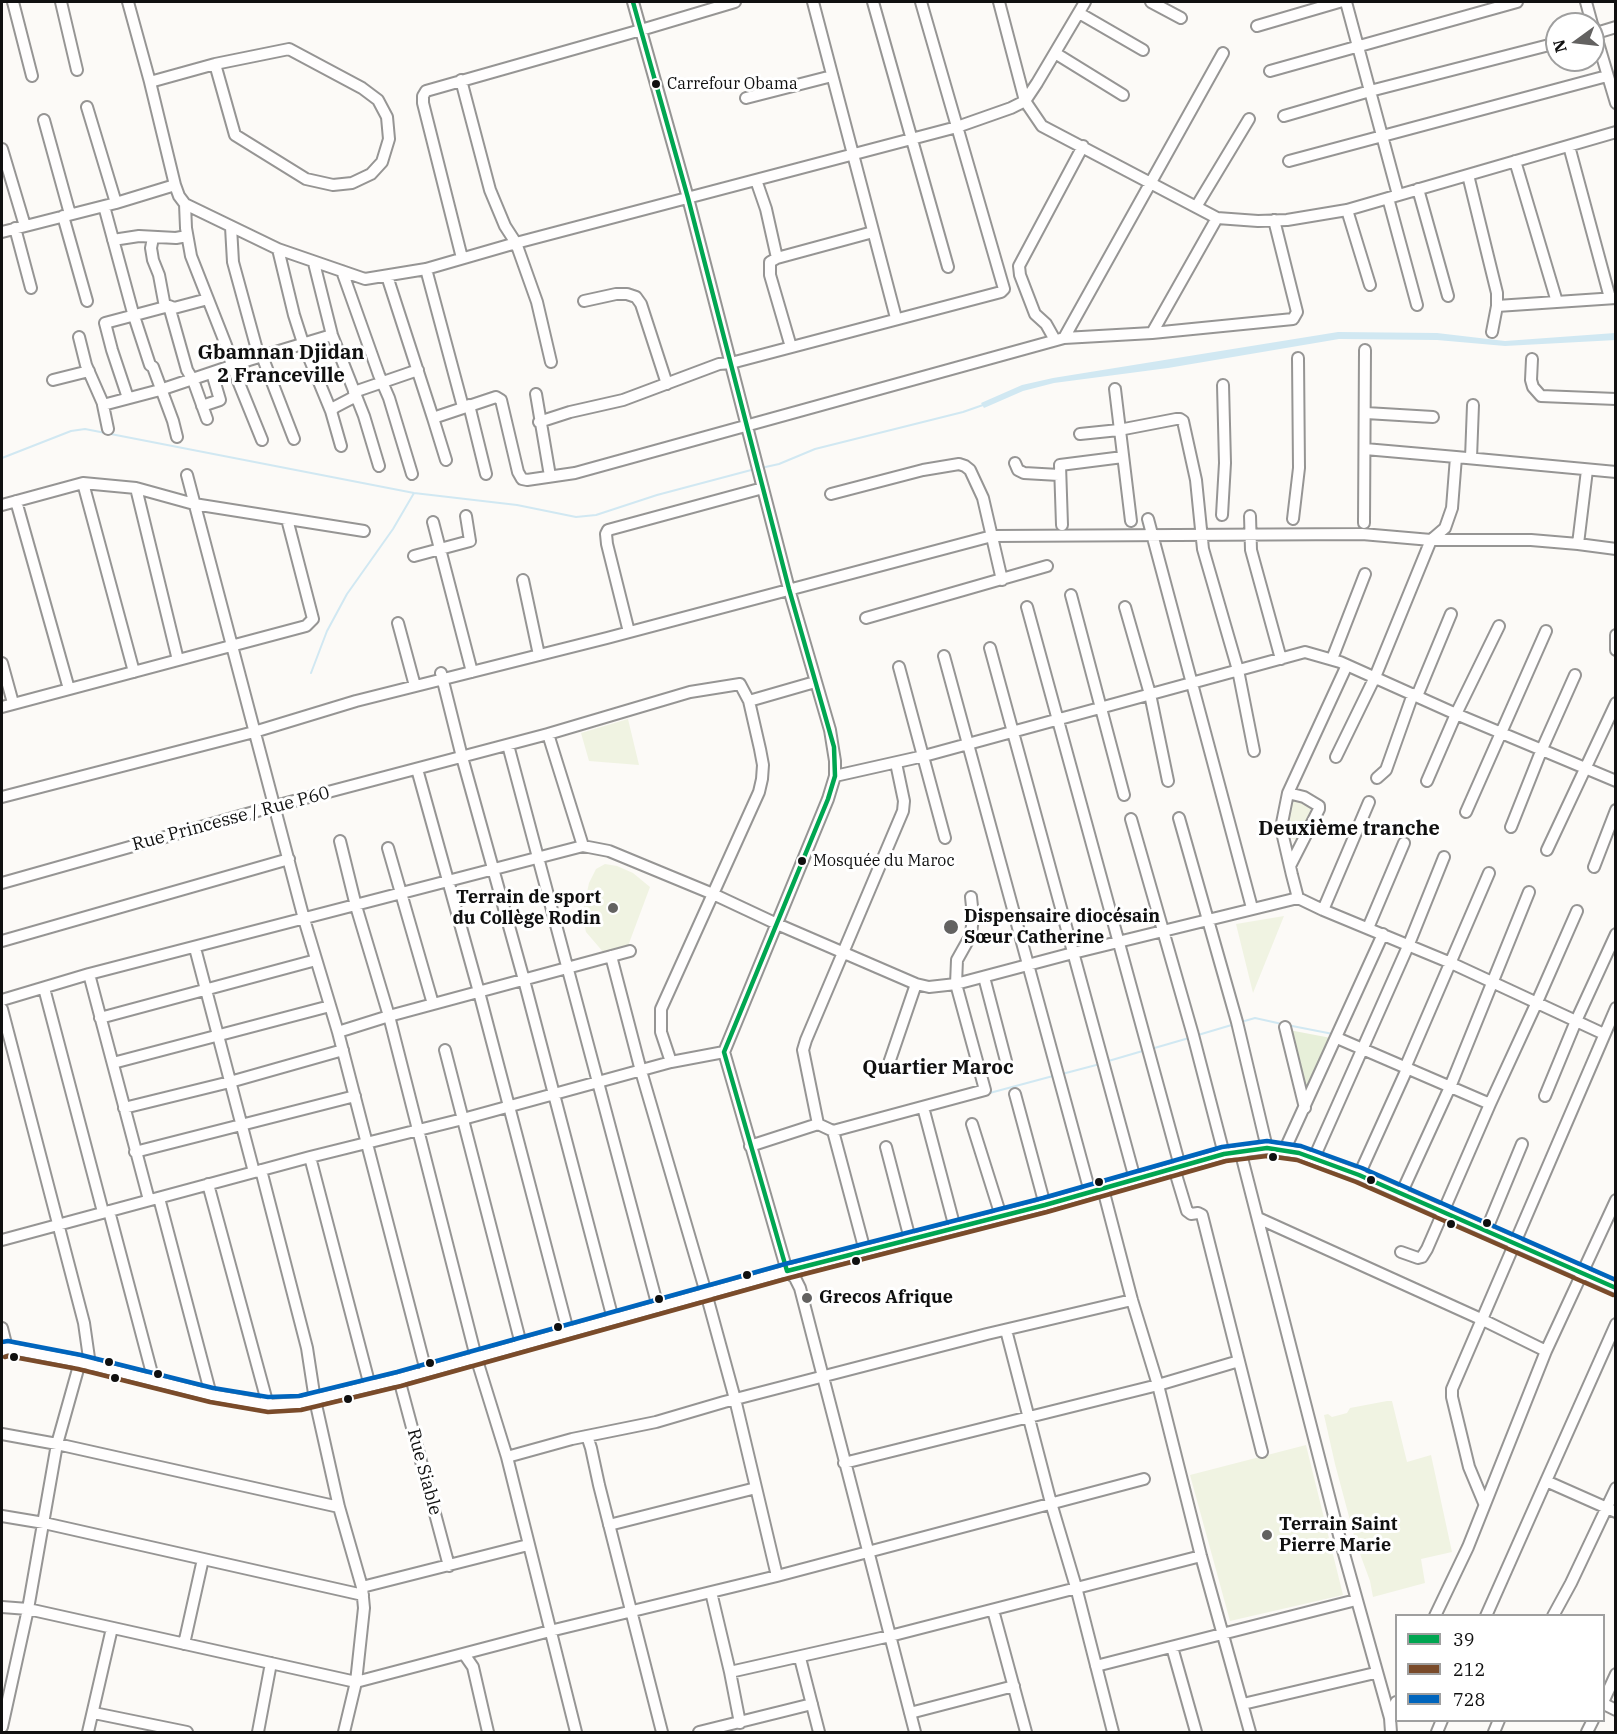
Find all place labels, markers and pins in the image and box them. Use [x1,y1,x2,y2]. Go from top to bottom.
place label: Carrefour Obama [667,74,798,94]
marker: Carrefour Obama [650,78,662,90]
place label: Mosquée du Maroc [813,851,955,871]
marker: Mosquée du Maroc [796,855,808,867]
place label: Terrain de sport du Collège Rodin [452,887,601,930]
marker: Terrain de sport du Collège Rodin [606,901,620,915]
place label: Dispensaire diocésain Sœur Catherine [964,906,1160,948]
marker: Dispensaire diocésain Sœur Catherine [942,918,960,936]
unlabelled marker [1267,1151,1279,1163]
unlabelled marker [1365,1174,1377,1186]
unlabelled marker [1093,1176,1105,1188]
unlabelled marker [1481,1217,1493,1229]
unlabelled marker [1445,1218,1457,1230]
unlabelled marker [850,1255,862,1267]
unlabelled marker [741,1269,753,1281]
place label: Grecos Afrique [819,1287,953,1309]
marker: Grecos Afrique [800,1291,814,1305]
unlabelled marker [653,1293,665,1305]
unlabelled marker [552,1321,564,1333]
unlabelled marker [8,1351,20,1363]
unlabelled marker [103,1356,115,1368]
unlabelled marker [424,1357,436,1369]
unlabelled marker [152,1368,164,1380]
unlabelled marker [109,1372,121,1384]
unlabelled marker [342,1393,354,1405]
place label: Terrain Saint Pierre Marie [1279,1514,1398,1556]
marker: Terrain Saint Pierre Marie [1260,1528,1274,1542]

